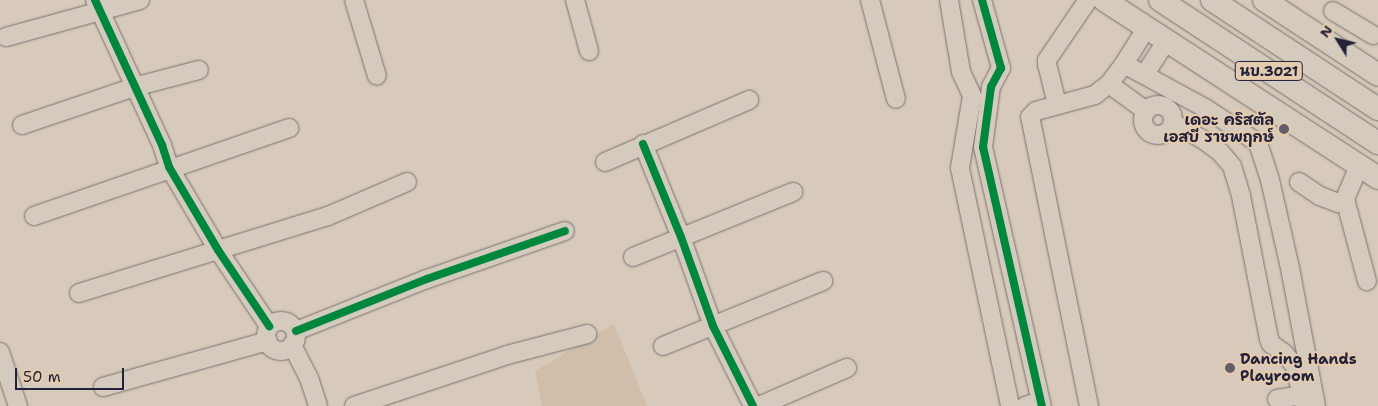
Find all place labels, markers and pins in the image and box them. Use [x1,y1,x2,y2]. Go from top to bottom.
place label: เดอะ คริสตัล เอสบี ราชพฤกษ์ [1163,111,1274,146]
marker: เดอะ คริสตัล เอสบี ราชพฤกษ์ [1278,123,1290,135]
place label: Dancing Hands Playroom [1240,350,1357,385]
marker: Dancing Hands Playroom [1224,362,1236,374]

